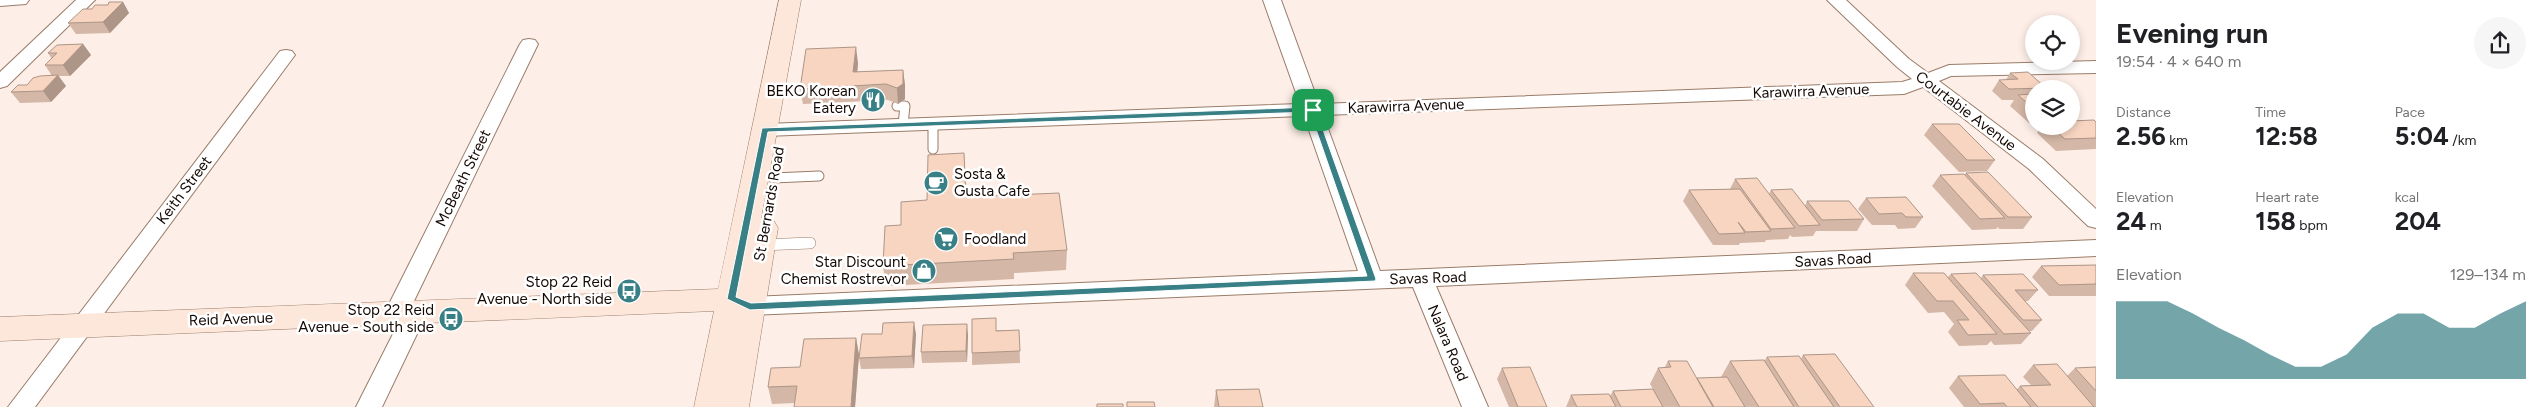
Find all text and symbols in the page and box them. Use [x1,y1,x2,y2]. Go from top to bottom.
map controls [2025,15,2080,135]
button: locate [2025,15,2080,70]
text: Evening run [2116,16,2268,50]
button: share [2474,17,2526,69]
text: 19:54 · 4 × 640 m [2116,52,2241,71]
street label: Courtabie Avenue [1912,67,2020,155]
street label: Karawirra Avenue [1752,80,1870,102]
button: layers [2025,80,2080,135]
place label: BEKO Korean Eatery [766,82,856,117]
restaurant icon: BEKO Korean Eatery [860,87,886,113]
pin [1292,89,1334,131]
street label: Karawirra Avenue [1347,95,1465,117]
icon: arrive [1299,96,1327,124]
text: Distance [2116,104,2171,121]
text: Time [2255,104,2286,121]
text: Pace [2395,104,2425,121]
text: 2.56 [2116,121,2166,151]
text: 12:58 [2255,121,2318,151]
text: 5:04 [2395,121,2449,151]
street label: McBeath Street [432,126,494,229]
text: km [2166,132,2188,149]
text: /km [2449,132,2476,149]
street label: St Bernards Road [750,145,788,263]
street label: Keith Street [153,152,216,228]
place label: Sosta & Gusta Cafe [954,165,1030,200]
cafe icon: Sosta & Gusta Cafe [923,170,949,196]
text: Elevation [2116,189,2174,206]
text: Heart rate [2255,189,2319,206]
text: kcal [2395,189,2419,206]
text: 24 [2116,206,2146,236]
text: 158 [2255,206,2296,236]
text: 204 [2395,206,2441,236]
text: m [2146,217,2162,234]
text: bpm [2296,217,2328,234]
supermarket icon: Foodland [933,226,959,252]
place label: Foodland [964,230,1026,248]
street label: Savas Road [1794,249,1872,271]
place label: Star Discount Chemist Rostrevor [781,253,906,288]
shop icon: Star Discount Chemist Rostrevor [911,258,937,284]
text: Elevation [2116,265,2182,284]
text: 129–134 m [2450,265,2526,284]
street label: Savas Road [1389,268,1467,288]
place label: Stop 22 Reid Avenue - North side [477,273,612,308]
bus stop icon: Stop 22 Reid Avenue - North side [616,278,642,304]
place label: Stop 22 Reid Avenue - South side [298,301,434,336]
street label: Nalara Road [1424,302,1472,384]
bus stop icon: Stop 22 Reid Avenue - South side [438,306,464,332]
street label: Reid Avenue [189,309,273,329]

